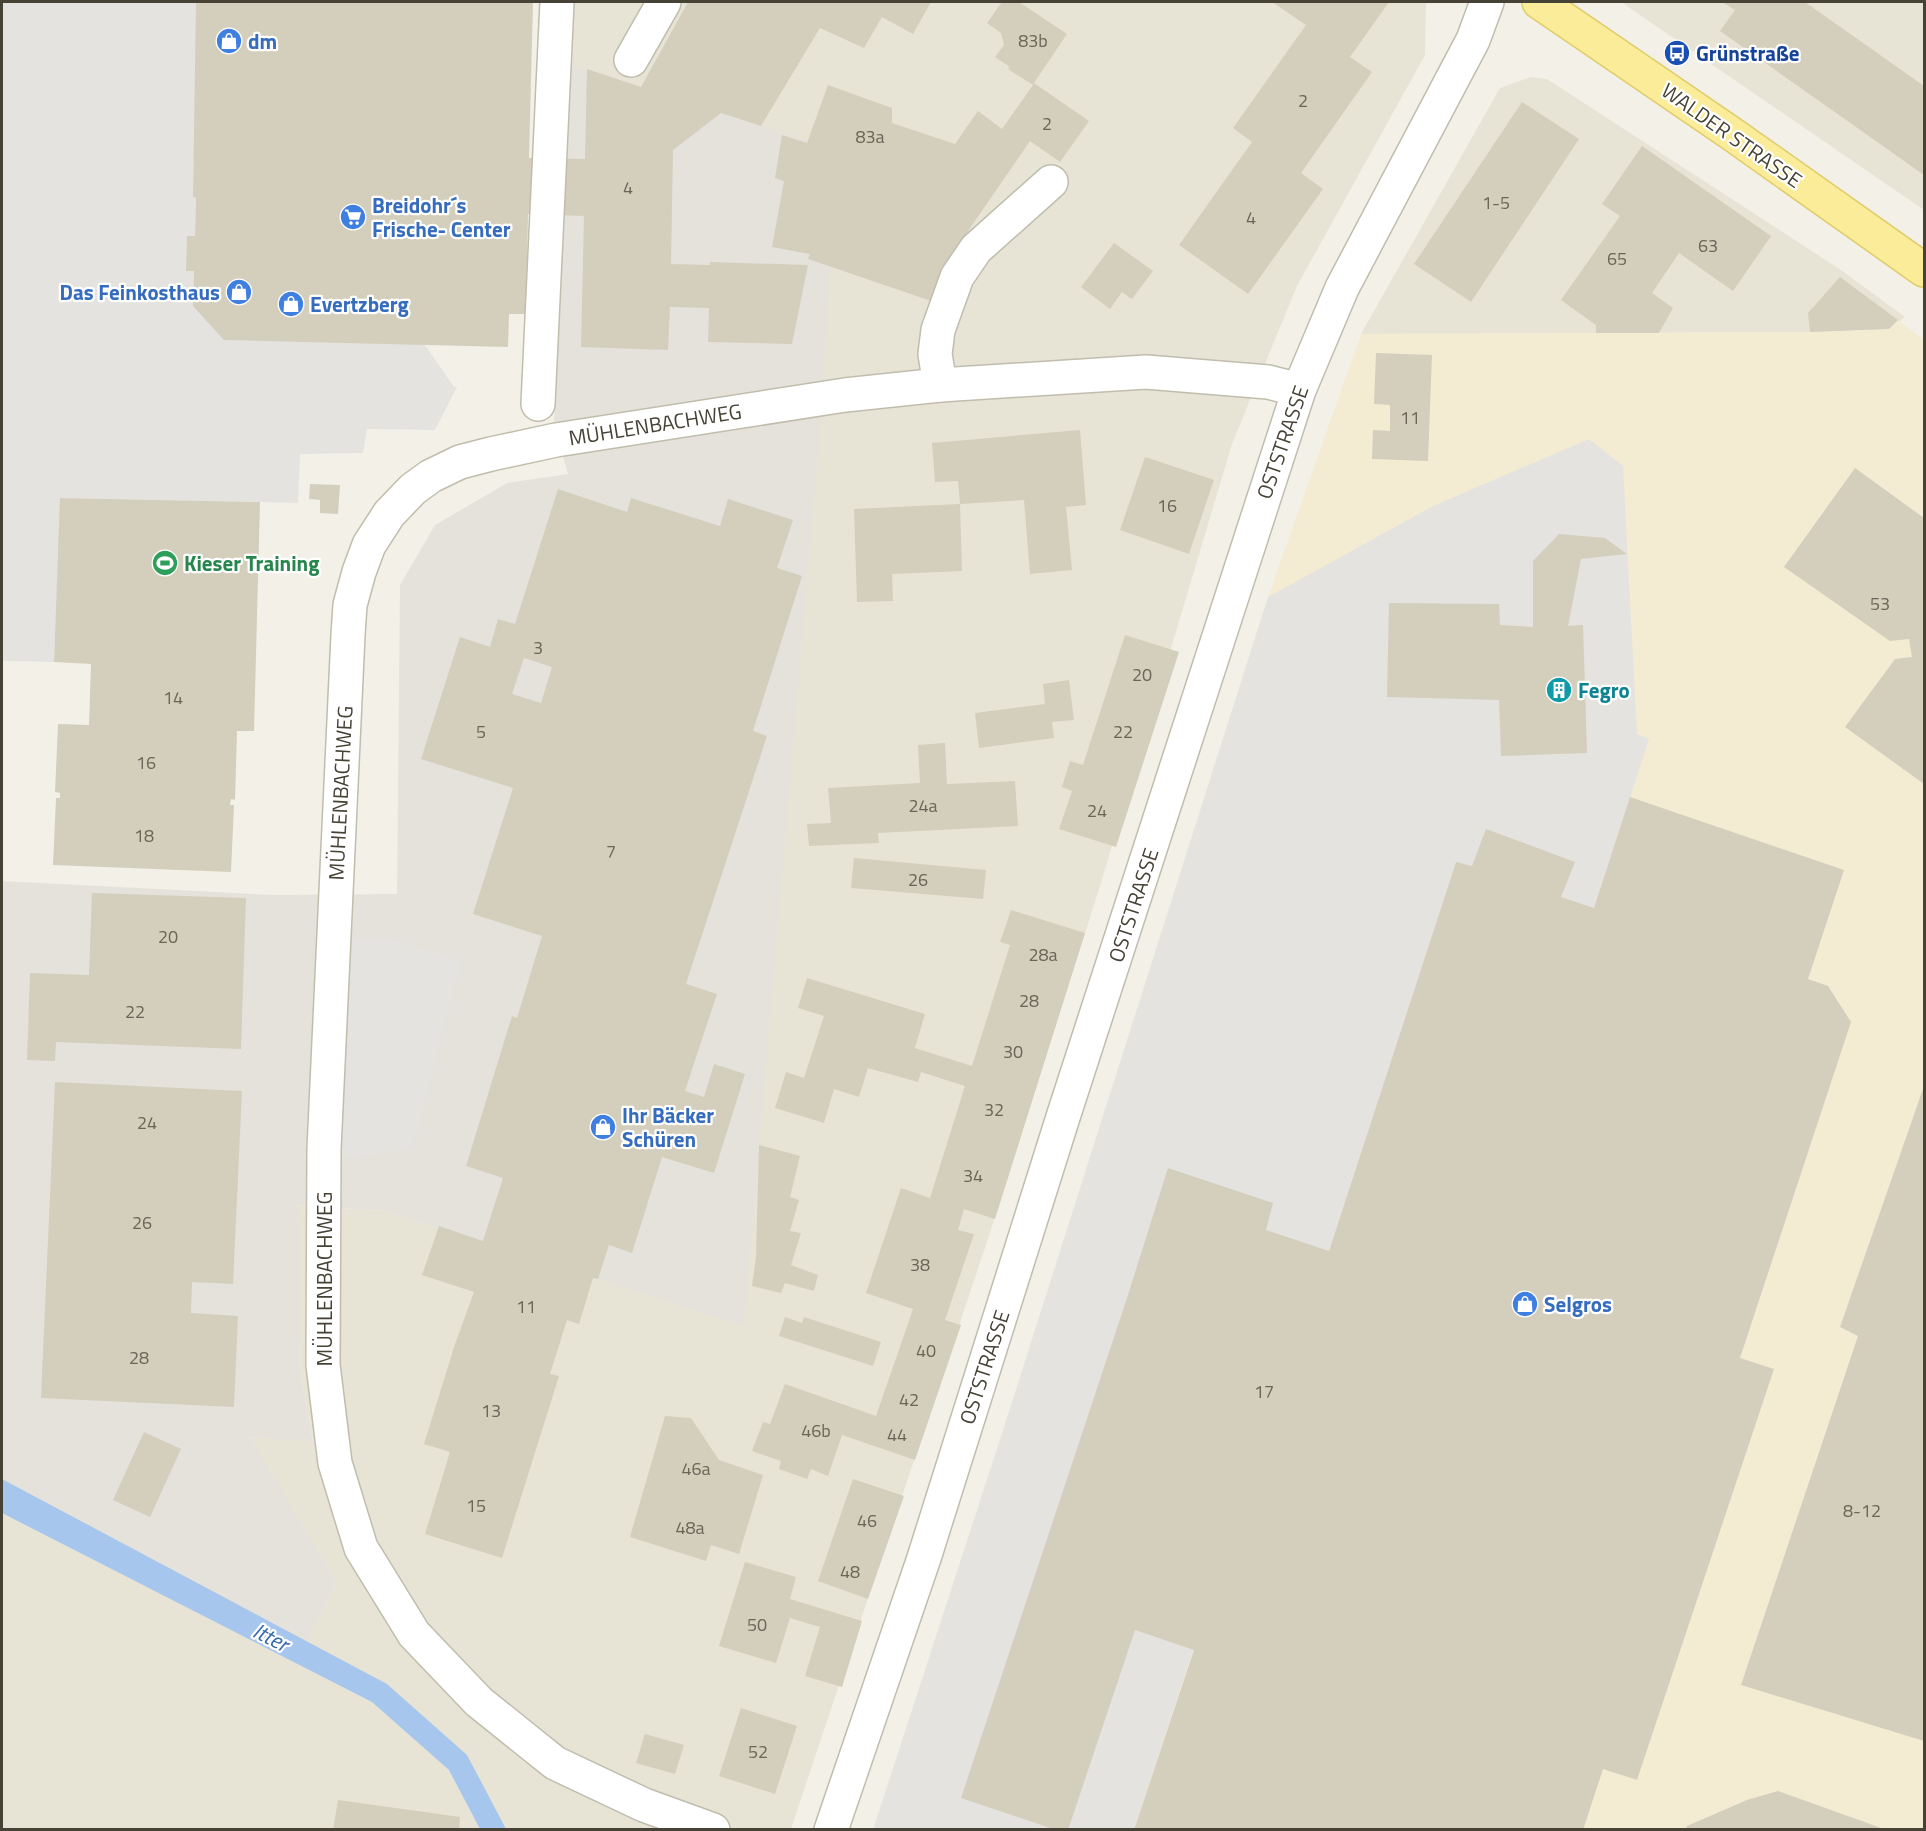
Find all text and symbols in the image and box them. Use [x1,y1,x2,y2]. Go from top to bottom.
place label: dm [248,25,277,57]
shop icon: dm [214,26,244,56]
house number: 83b [1018,27,1048,54]
place label: Grünstraße [1696,37,1800,69]
bus stop icon: Grünstraße [1662,38,1692,68]
street label: WALDER STRASSE [1655,74,1809,196]
house number: 2 [1298,87,1308,114]
house number: 2 [1042,110,1052,137]
house number: 83a [855,123,885,150]
house number: 4 [623,174,633,201]
place label: Breidohr´s Frische- Center [372,189,511,245]
house number: 1-5 [1482,189,1510,216]
supermarket icon: Breidohr´s Frische- Center [338,202,368,232]
house number: 4 [1246,204,1256,231]
house number: 63 [1698,232,1718,259]
house number: 65 [1607,245,1627,272]
place label: Das Feinkosthaus [60,276,220,308]
shop icon: Das Feinkosthaus [224,277,254,307]
place label: Evertzberg [310,288,409,320]
shop icon: Evertzberg [276,289,306,319]
street label: OSTSTRASSE [1248,381,1316,503]
street label: MÜHLENBACHWEG [566,395,744,453]
house number: 11 [1400,404,1420,431]
house number: 16 [1157,492,1177,519]
place label: Kieser Training [184,547,319,579]
sports icon: Kieser Training [150,548,180,578]
house number: 53 [1870,590,1890,617]
house number: 3 [533,634,543,661]
house number: 20 [1132,661,1152,688]
place label: Fegro [1578,674,1630,706]
building icon: Fegro [1544,675,1574,705]
house number: 14 [163,684,183,711]
street label: MÜHLENBACHWEG [319,705,361,881]
house number: 5 [476,718,486,745]
house number: 22 [1113,718,1133,745]
house number: 16 [136,749,156,776]
house number: 24a [908,792,938,819]
house number: 24 [1087,797,1107,824]
house number: 18 [134,822,154,849]
house number: 7 [606,838,616,865]
street label: OSTSTRASSE [1100,844,1166,966]
house number: 26 [908,866,928,893]
house number: 20 [158,923,178,950]
house number: 28a [1028,941,1058,968]
house number: 28 [1019,987,1039,1014]
house number: 22 [125,998,145,1025]
house number: 30 [1003,1038,1023,1065]
house number: 32 [984,1096,1004,1123]
place label: Ihr Bäcker Schüren [622,1099,714,1155]
house number: 24 [137,1109,157,1136]
shop icon: Ihr Bäcker Schüren [588,1112,618,1142]
house number: 34 [963,1162,983,1189]
street label: MÜHLENBACHWEG [308,1192,340,1366]
house number: 26 [132,1209,152,1236]
house number: 38 [910,1251,930,1278]
place label: Selgros [1544,1288,1612,1320]
shop icon: Selgros [1510,1289,1540,1319]
house number: 11 [516,1293,536,1320]
street label: OSTSTRASSE [951,1306,1017,1428]
house number: 40 [916,1337,936,1364]
house number: 28 [129,1344,149,1371]
house number: 17 [1254,1378,1274,1405]
house number: 42 [899,1386,919,1413]
house number: 13 [481,1397,501,1424]
house number: 46b [801,1417,831,1444]
house number: 44 [887,1421,907,1448]
house number: 46a [681,1455,711,1482]
house number: 15 [466,1492,486,1519]
house number: 8-12 [1843,1497,1881,1524]
house number: 46 [857,1507,877,1534]
house number: 48a [675,1514,705,1541]
house number: 48 [840,1558,860,1585]
house number: 50 [747,1611,767,1638]
water label: Itter [247,1614,298,1662]
house number: 52 [748,1738,768,1765]

